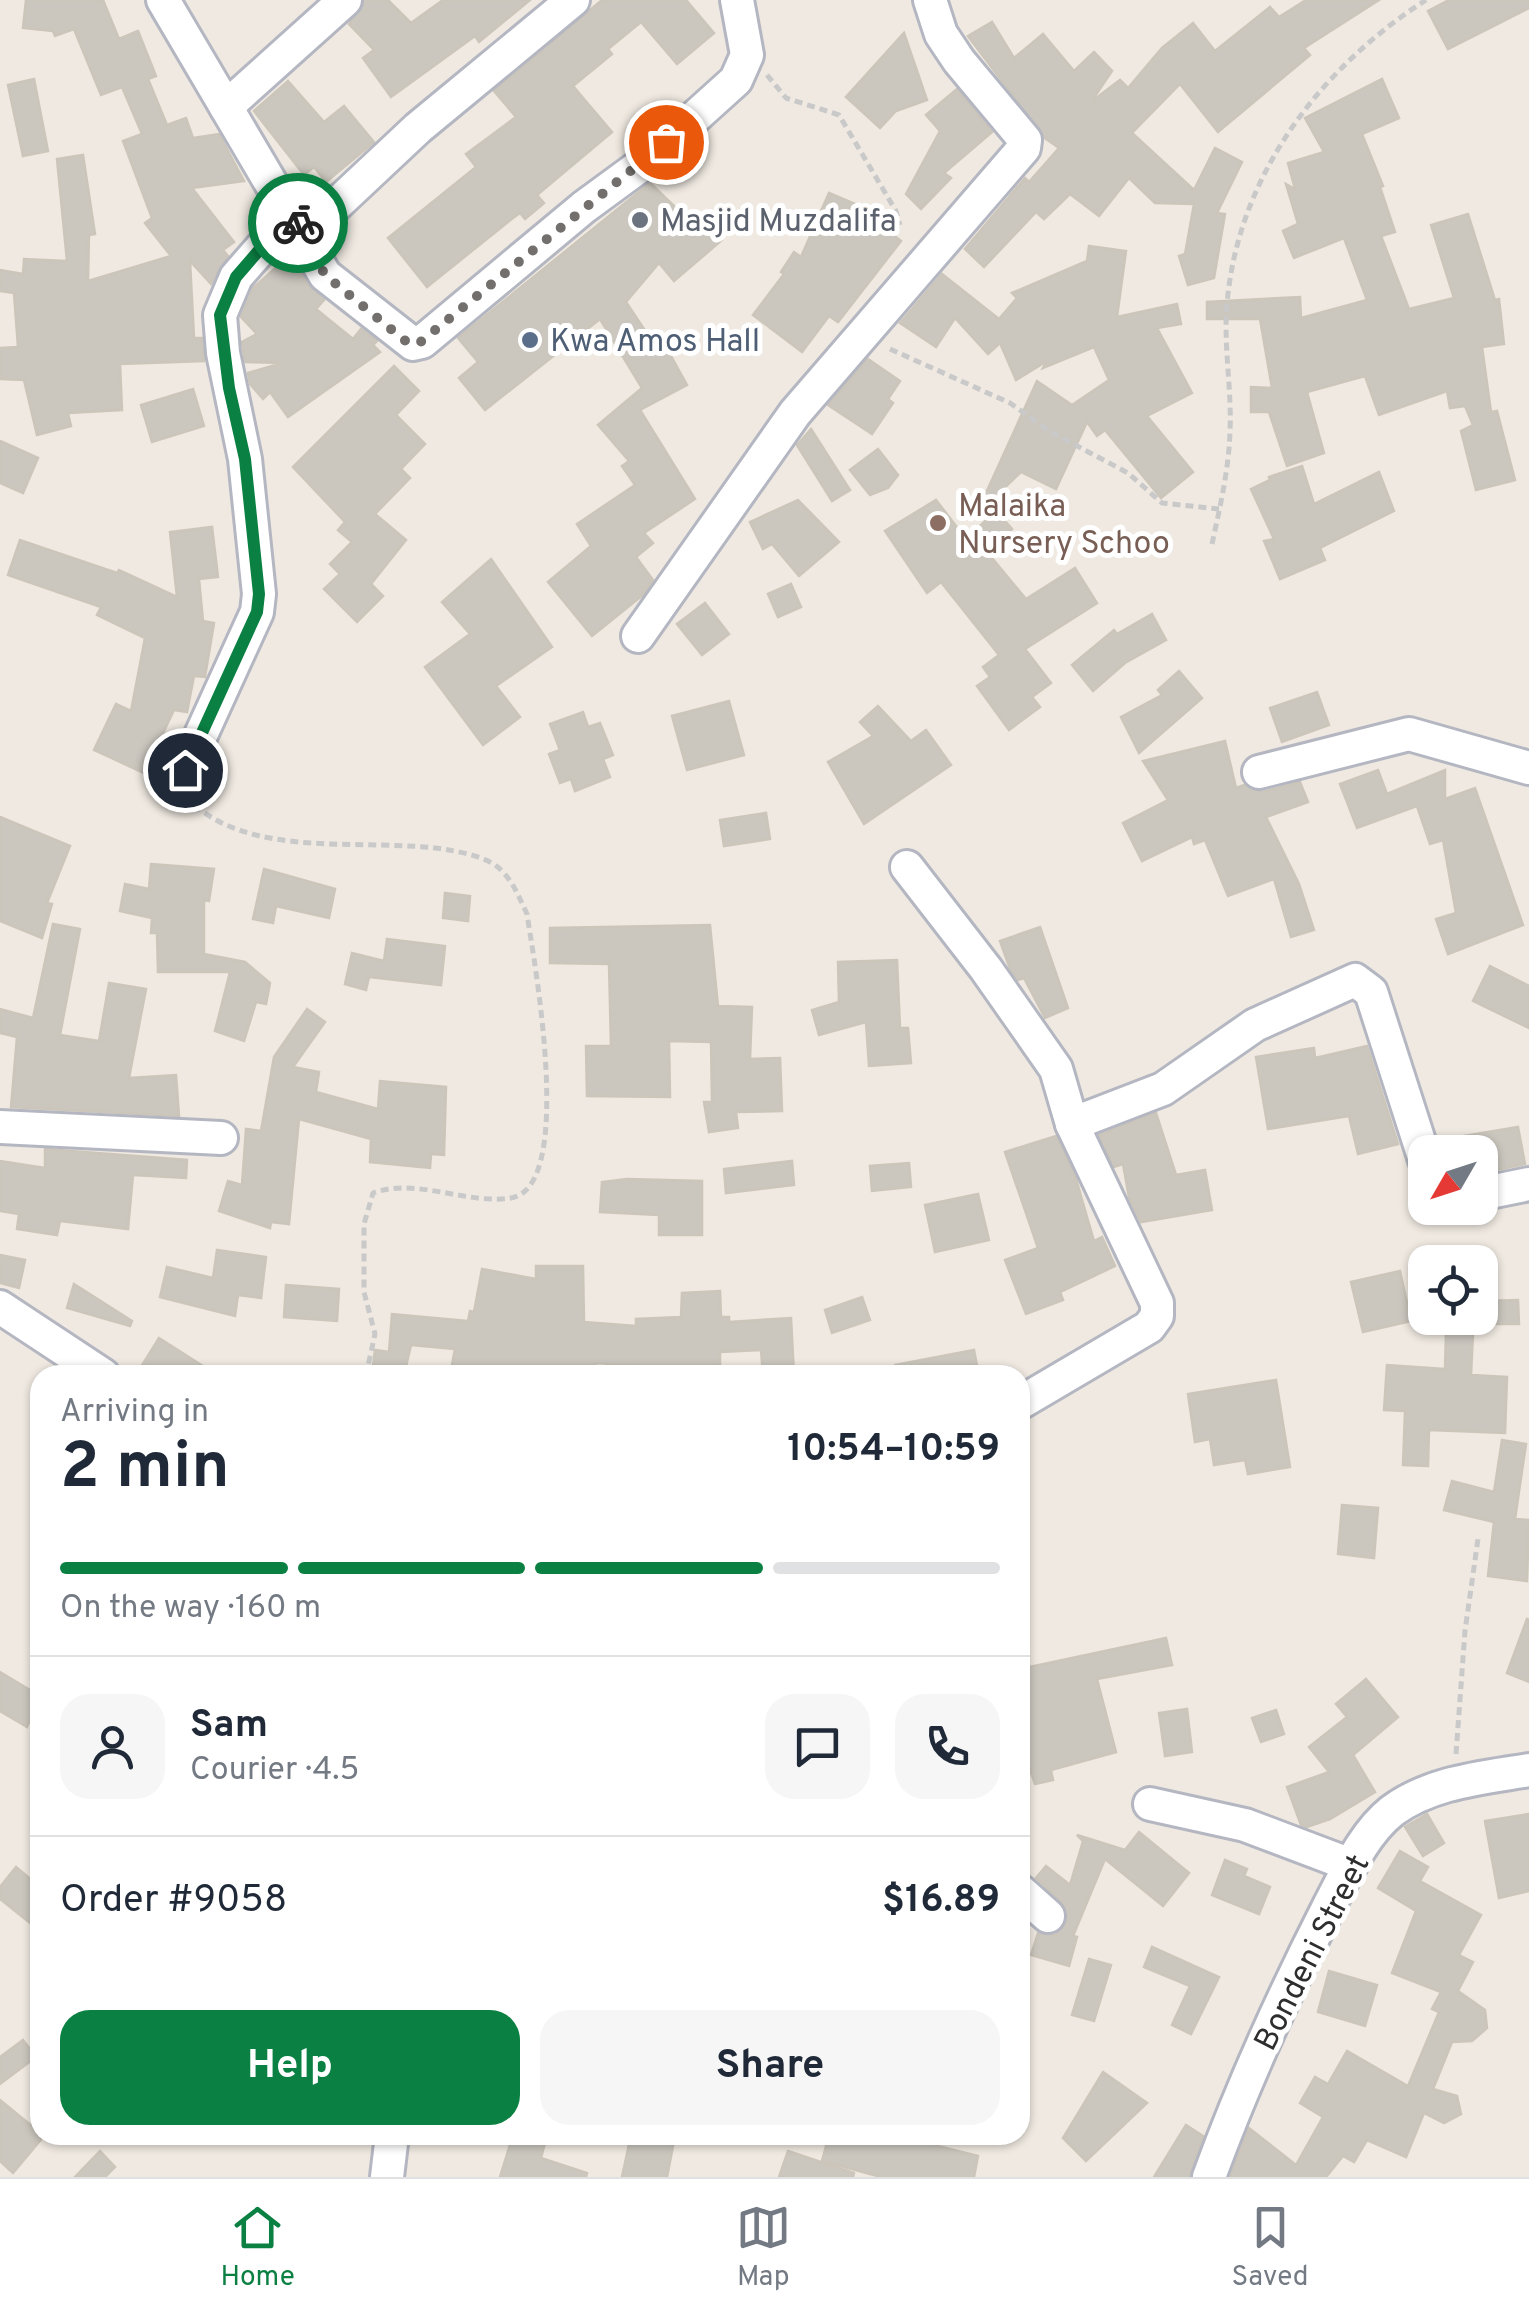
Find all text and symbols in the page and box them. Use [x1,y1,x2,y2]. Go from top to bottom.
pin [624,100,709,185]
icon: bag [639,115,694,170]
courier [248,173,348,273]
icon: bike [271,196,326,251]
place label: Masjid Muzdalifa [660,203,897,243]
marker: Masjid Muzdalifa [629,209,651,231]
place label: Kwa Amos Hall [550,323,760,363]
marker: Kwa Amos Hall [519,329,541,351]
place label: Malaika Nursery Schoo [958,488,1170,565]
marker: Malaika Nursery Schoo [927,512,949,534]
pin [143,728,228,813]
icon: home [158,743,213,798]
north arrow [1408,1135,1498,1225]
map controls [1408,1135,1498,1335]
button: locate [1408,1245,1498,1335]
text: Arriving in [60,1393,209,1433]
text: 10:54–10:59 [787,1426,1000,1475]
text: 2 min [60,1429,230,1511]
text: On the way · 160 m [60,1589,321,1629]
button: person [60,1694,165,1799]
button: chat [765,1694,870,1799]
button: phone [895,1694,1000,1799]
text: Sam [190,1702,268,1751]
text: Courier · 4.5 [190,1751,359,1791]
street label: Bondeni Street [1247,1849,1380,2058]
text: Order #9058 [60,1877,287,1926]
text: $16.89 [882,1877,1000,1926]
button: Help [60,2010,520,2125]
button: Share [540,2010,1000,2125]
tab: Home [220,2200,295,2296]
tab: Map [736,2200,791,2296]
tab: Saved [1232,2200,1309,2296]

